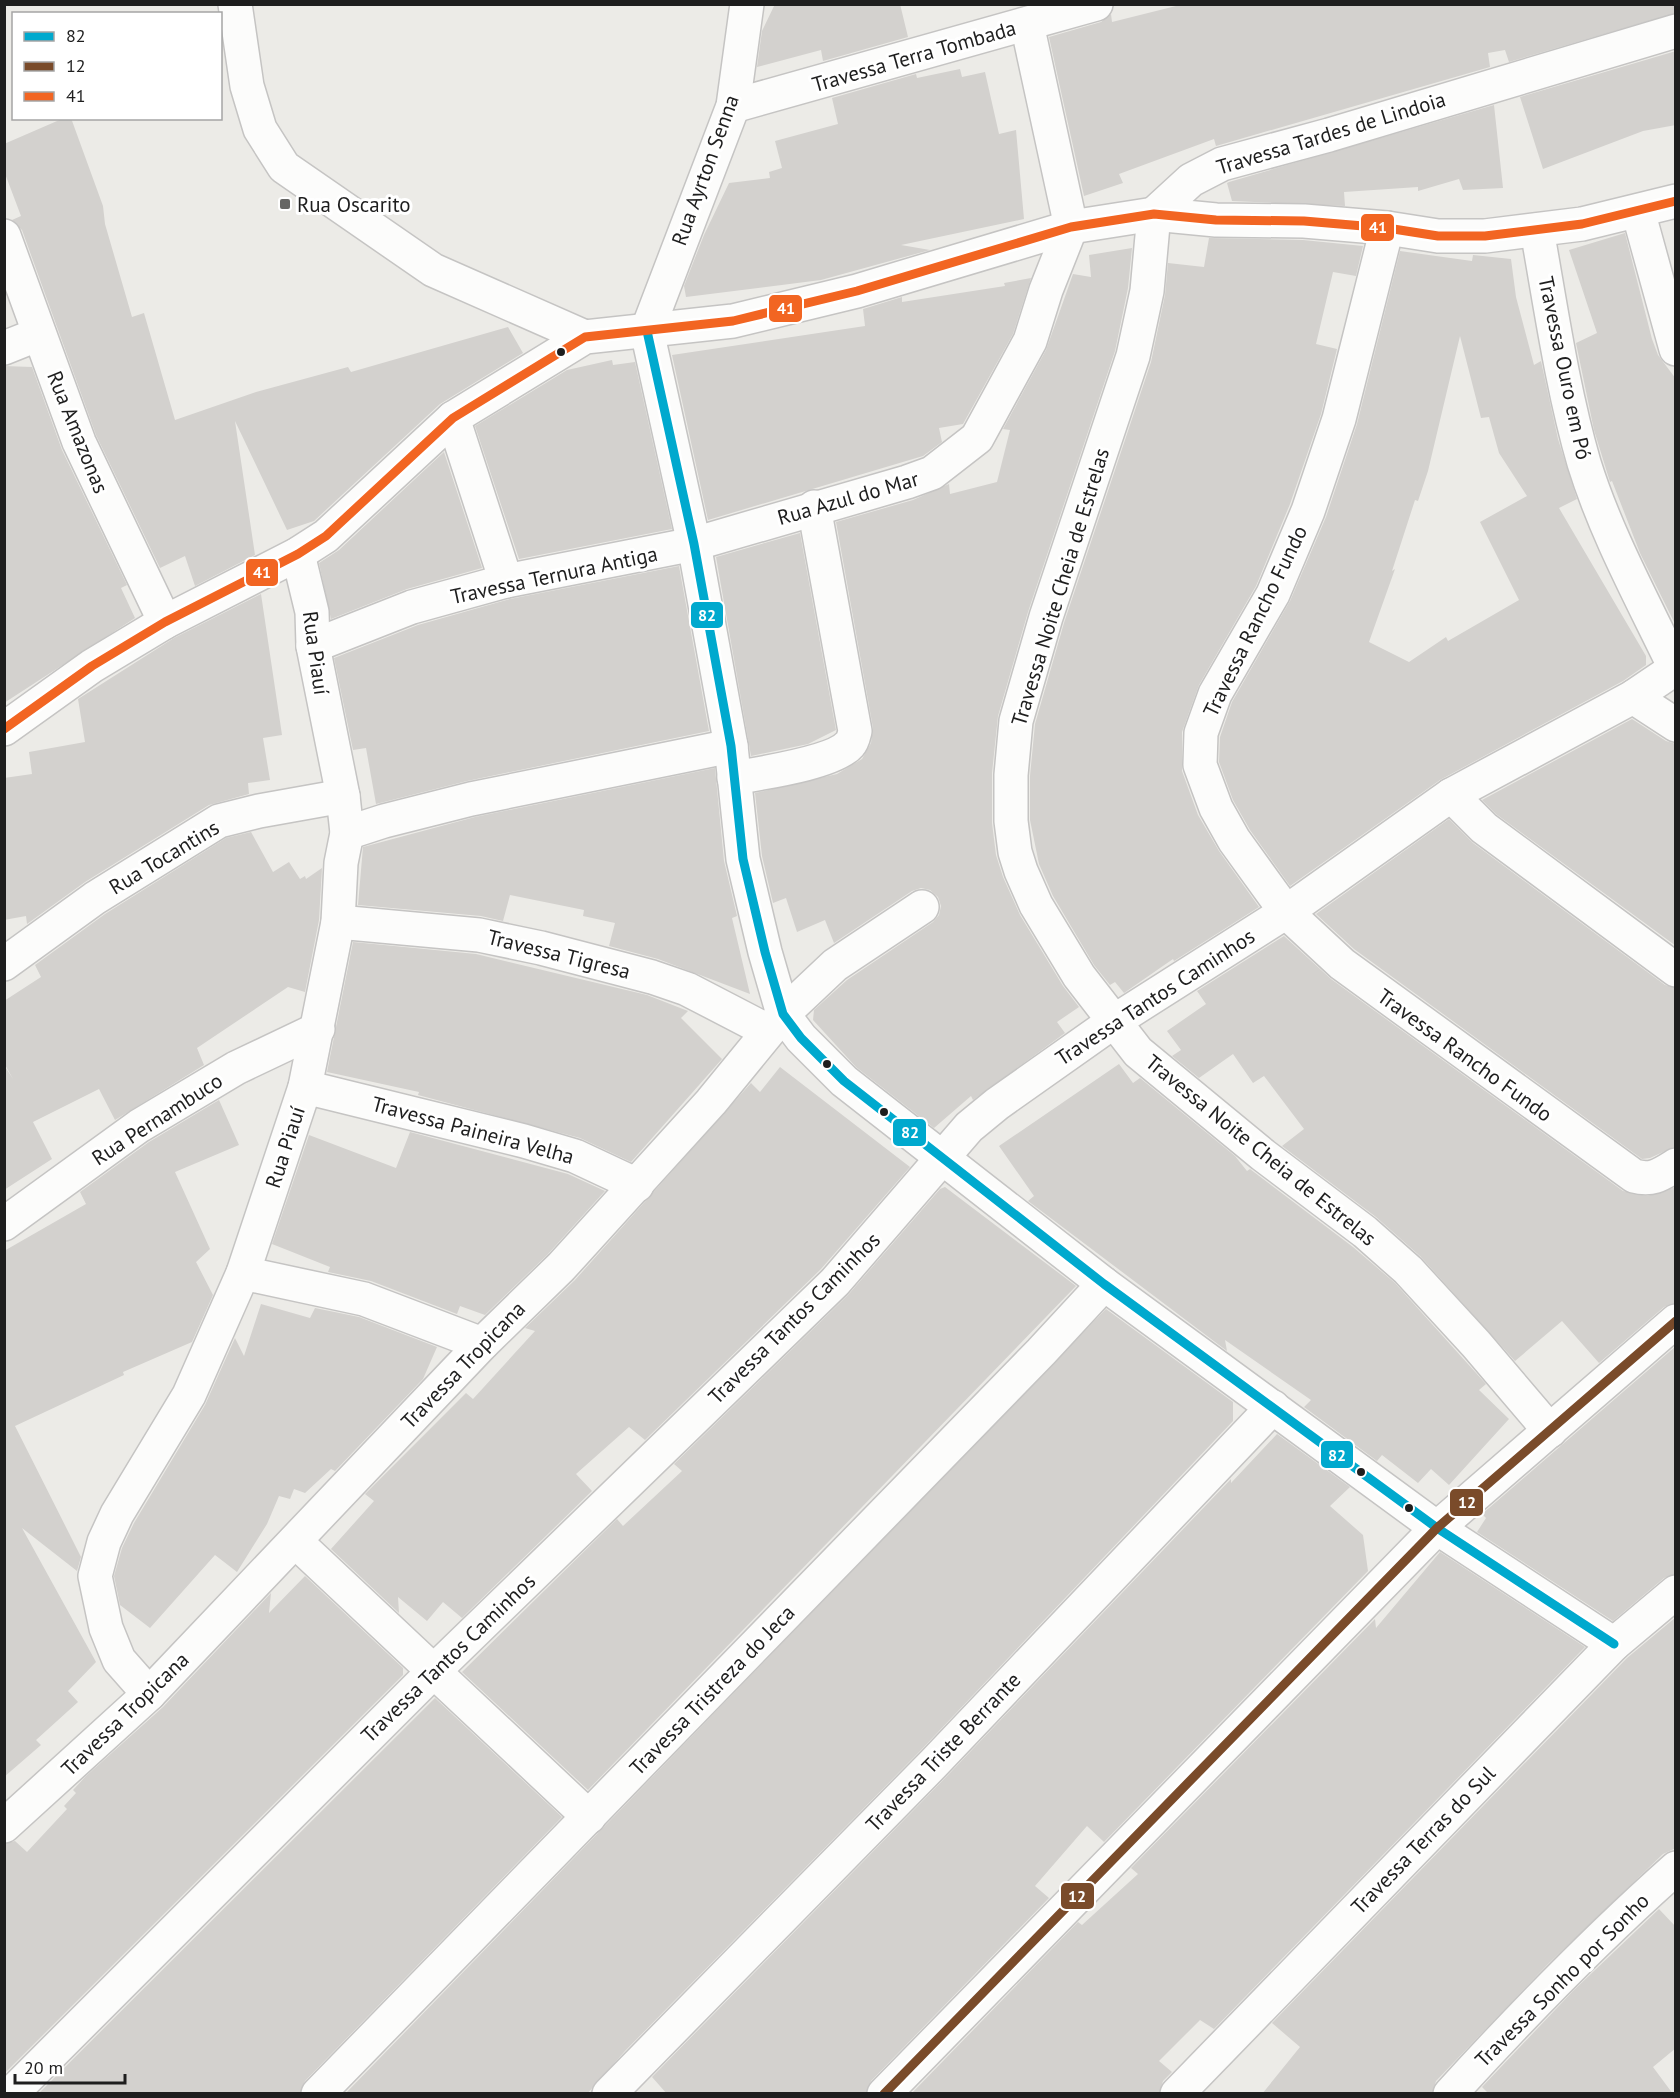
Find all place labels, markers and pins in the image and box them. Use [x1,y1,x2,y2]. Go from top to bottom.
place label: Rua Oscarito [297,191,411,218]
marker: Rua Oscarito [278,197,292,211]
unlabelled marker [555,346,567,358]
unlabelled marker [821,1058,833,1070]
unlabelled marker [878,1106,890,1118]
unlabelled marker [1355,1466,1367,1478]
unlabelled marker [1403,1502,1415,1514]

